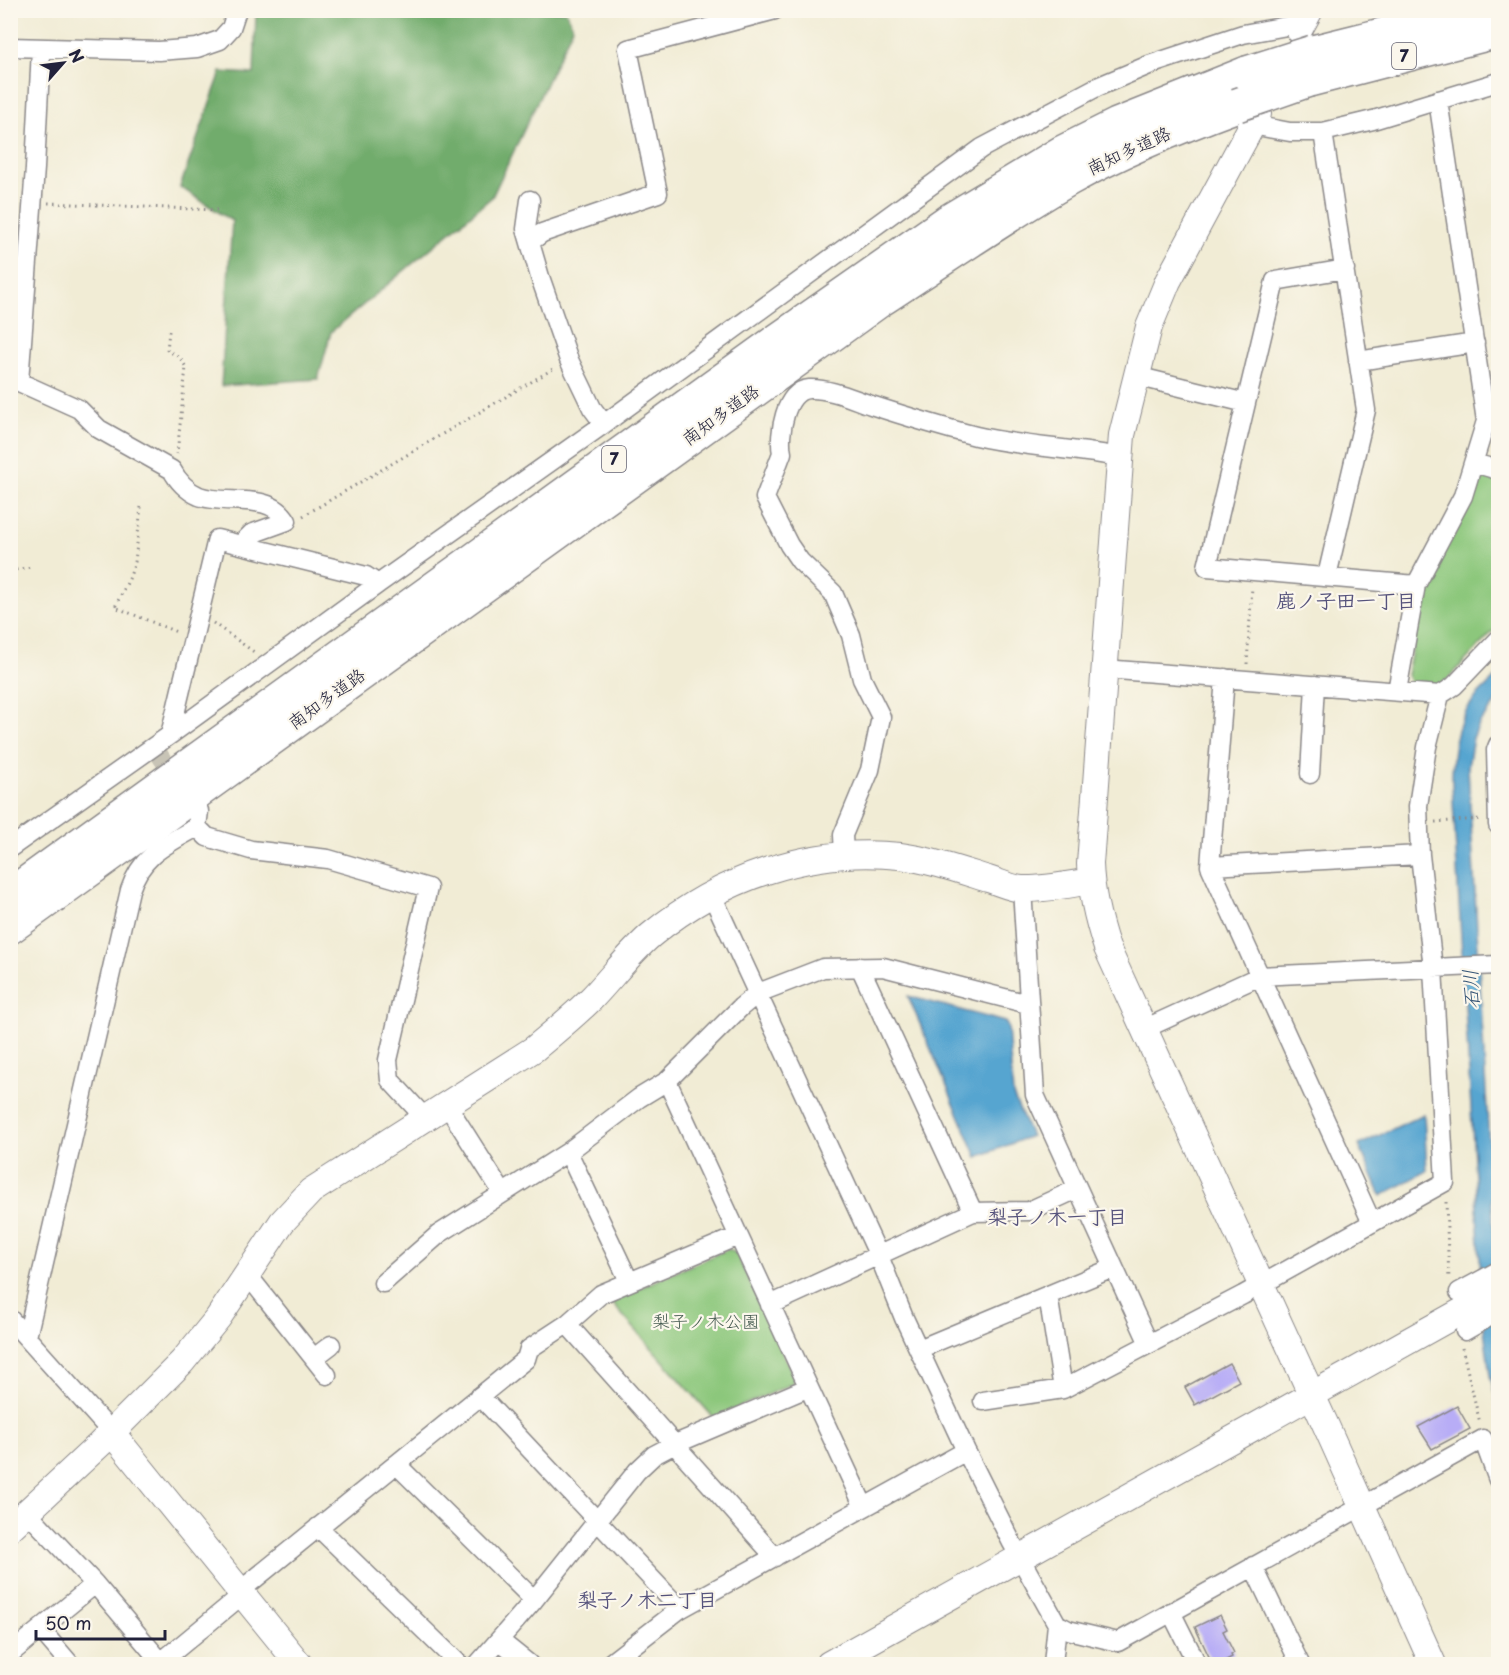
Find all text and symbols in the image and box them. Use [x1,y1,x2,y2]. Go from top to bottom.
north arrow [33,33,93,93]
road number: 7 [1392,43,1416,69]
text: N [64,44,91,67]
street label: 南知多道路 [1082,118,1175,181]
street label: 南知多道路 [676,376,764,451]
road number: 7 [602,446,626,472]
district label: 鹿ノ子田一丁目 [1276,585,1416,615]
street label: 南知多道路 [282,660,370,735]
water label: 石川 [1454,968,1486,1010]
district label: 梨子ノ木一丁目 [987,1201,1127,1231]
park label: 梨子ノ木公園 [652,1307,760,1334]
district label: 梨子ノ木二丁目 [577,1584,717,1614]
scale bar [36,1603,165,1641]
text: 50 m [45,1609,92,1636]

